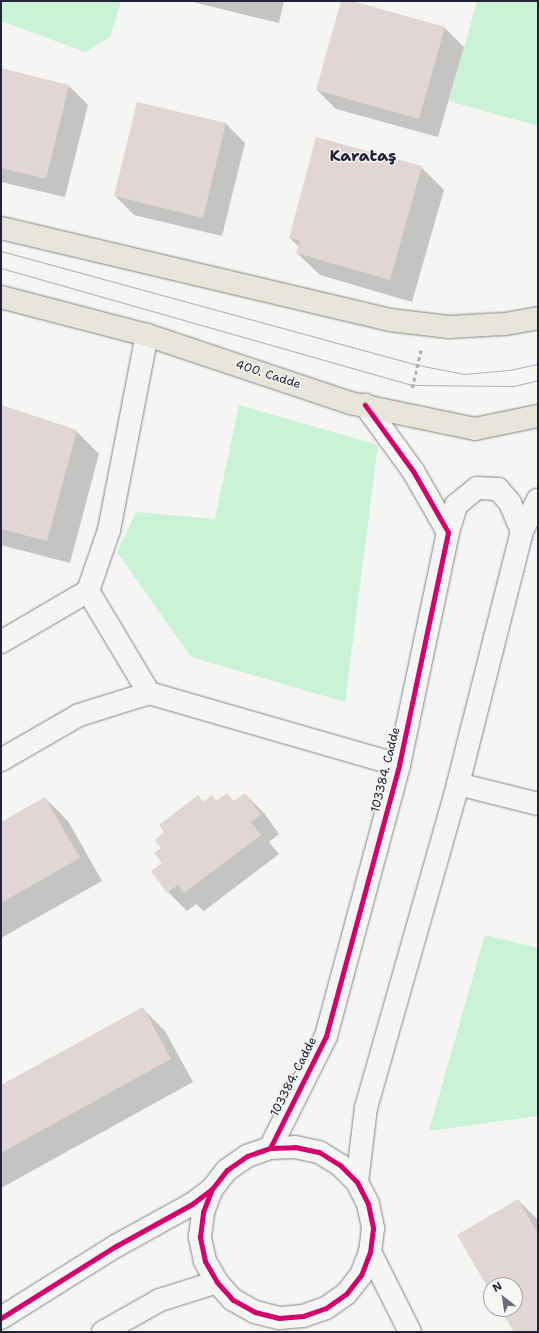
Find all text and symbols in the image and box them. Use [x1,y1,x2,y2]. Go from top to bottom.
district label: Karataş [329,146,397,166]
street label: 400. Cadde [234,358,302,392]
street label: 103384. Cadde [368,726,404,814]
street label: 103384. Cadde [268,1035,320,1119]
north arrow [483,1277,523,1317]
text: N [490,1278,505,1296]

